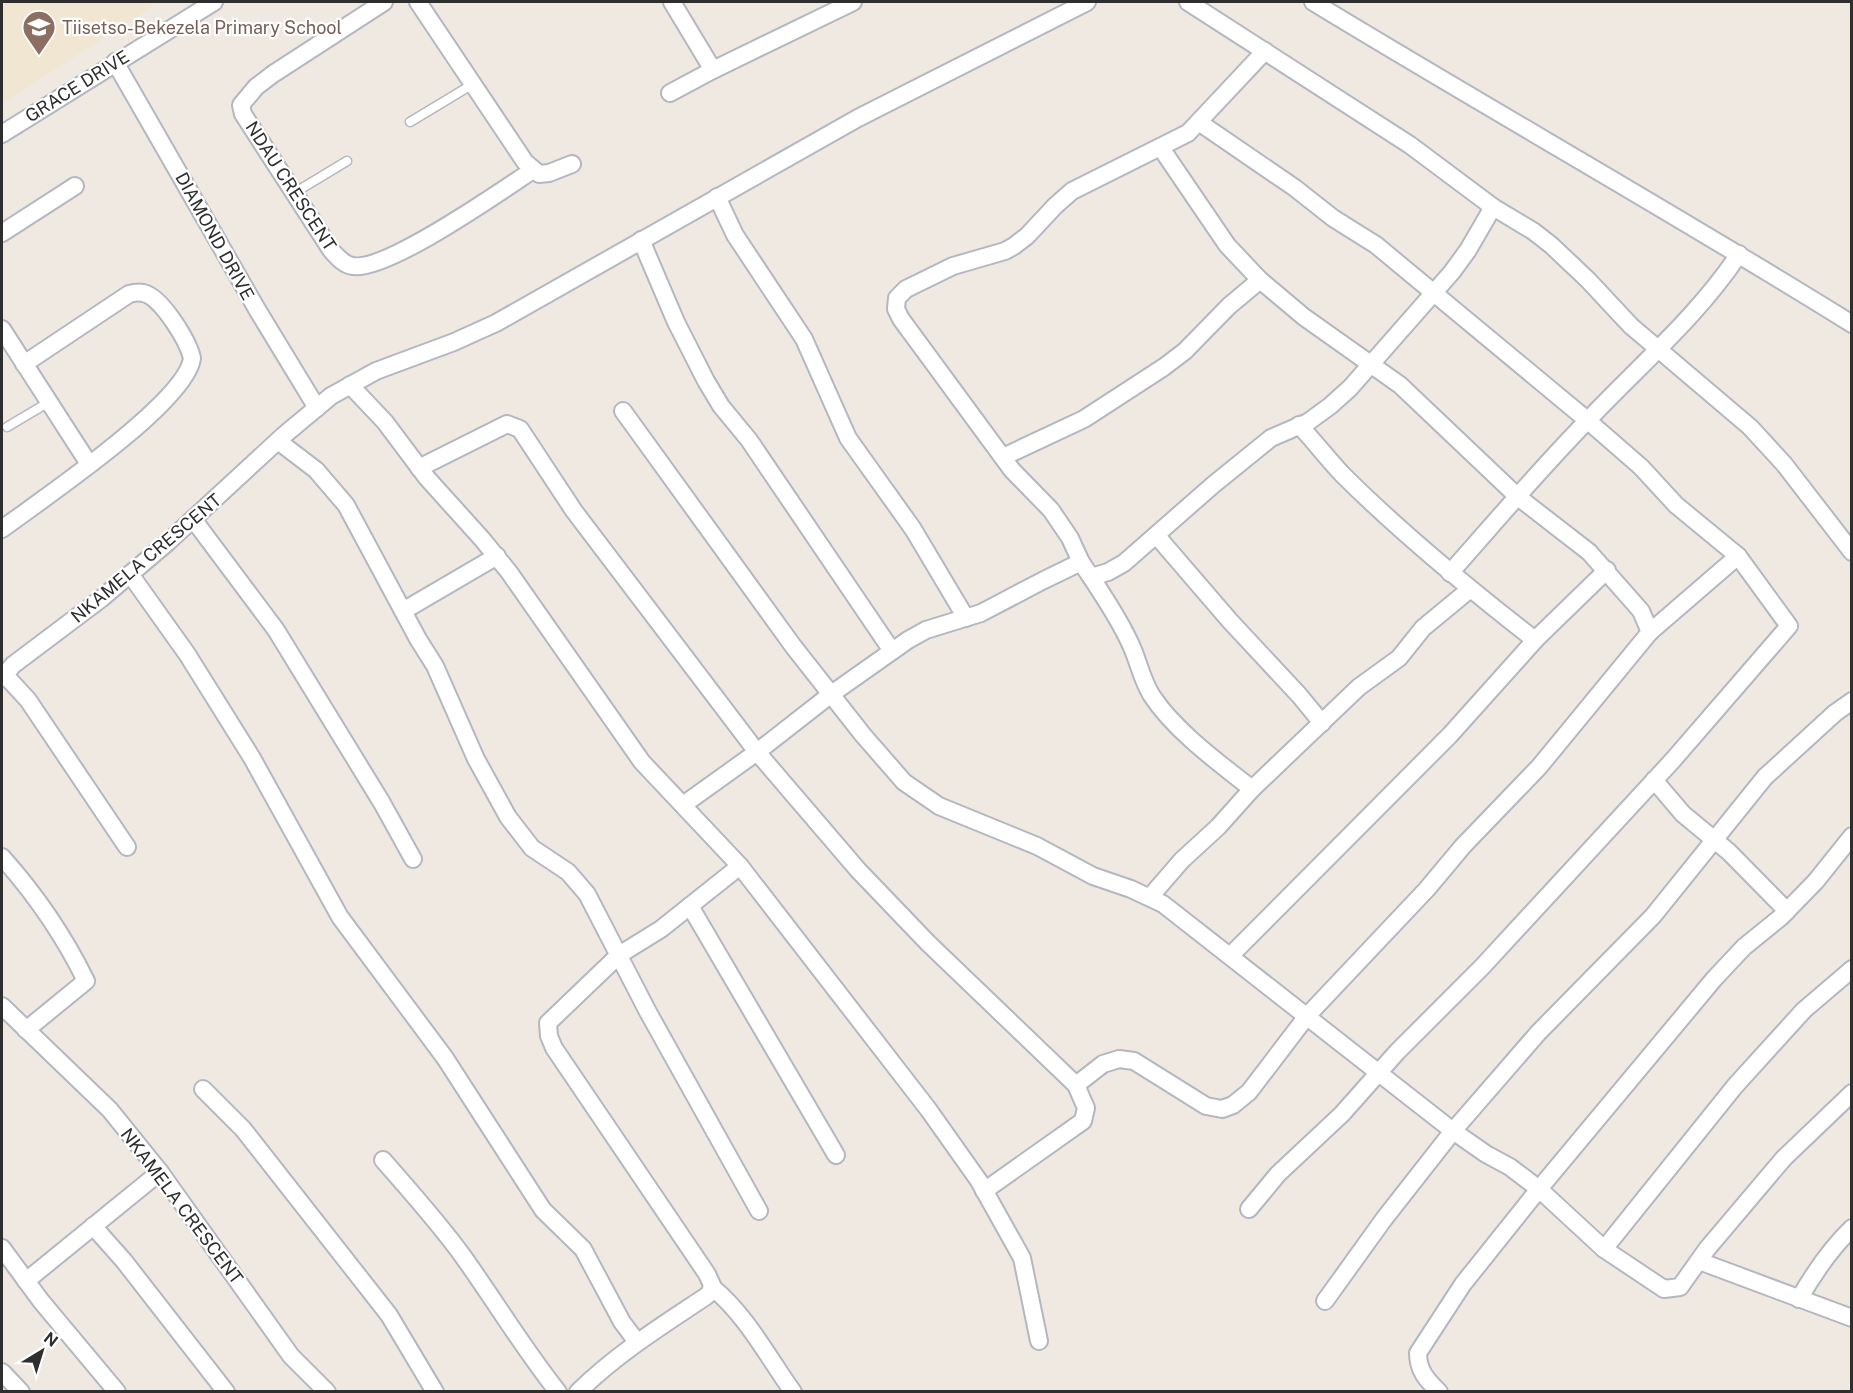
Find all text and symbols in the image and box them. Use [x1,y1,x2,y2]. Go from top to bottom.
school or university icon: Tiisetso-Bekezela Primary School [21,9,57,56]
place label: Tiisetso-Bekezela Primary School [62,17,342,38]
street label: GRACE DRIVE [21,46,133,126]
street label: NDAU CRESCENT [241,117,341,255]
street label: DIAMOND DRIVE [171,168,259,304]
street label: NKAMELA CRESCENT [67,489,226,627]
street label: NKAMELA CRESCENT [117,1124,248,1288]
north arrow [12,1321,72,1381]
text: N [40,1328,62,1351]

